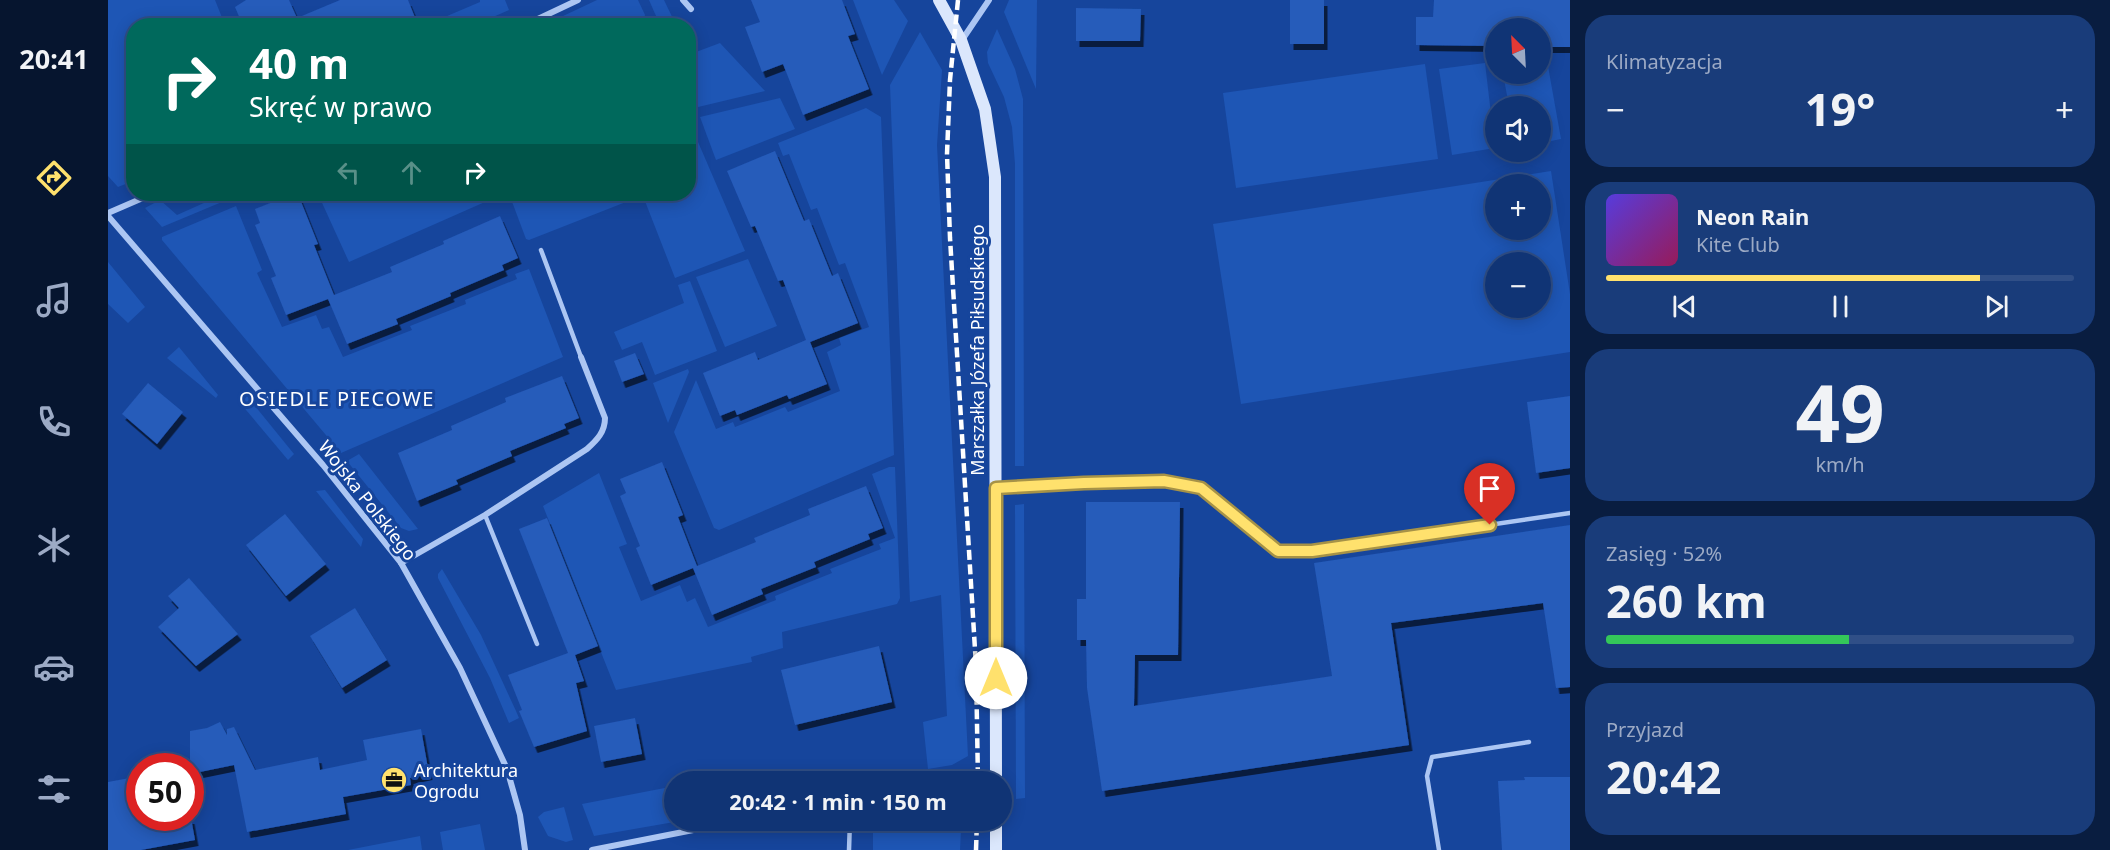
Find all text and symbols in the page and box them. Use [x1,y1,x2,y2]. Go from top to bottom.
north arrow [1485,18,1551,84]
map controls [1485,18,1551,318]
text: 40 m [249,34,349,91]
text: 20:41 [19,40,89,77]
icon: right [150,42,228,120]
text: Klimatyzacja [1606,48,1723,75]
text: 19° [1805,78,1875,139]
text: − [1606,87,1625,132]
text: + [2055,87,2074,132]
text: Skręć w prawo [249,88,432,125]
button: sound [1485,96,1551,162]
icon: left [332,156,365,189]
icon: ahead [395,156,428,189]
icon: right [458,156,491,189]
icon: directions [33,157,75,199]
button: + [1485,174,1551,240]
text: Neon Rain [1696,201,1809,231]
street label: Marszałka Józefa Piłsudskiego [965,224,989,476]
text: Kite Club [1696,231,1780,258]
button: − [1485,252,1551,318]
icon: music [33,279,75,321]
icon: previous [1668,290,1701,323]
icon: pause [1824,290,1857,323]
icon: next [1980,290,2013,323]
text: 49 [1795,359,1885,465]
district label: OSIEDLE PIECOWE [239,385,435,412]
icon: phone [33,401,75,443]
street label: Wojska Polskiego [313,435,423,565]
text: km/h [1815,451,1865,478]
pin [1464,463,1515,525]
icon: arrive [1473,472,1506,505]
icon: climate [33,524,75,566]
text: Zasięg · 52% [1606,540,1722,567]
text: 260 km [1606,570,1767,631]
icon: car [33,646,75,688]
position arrow [964,646,1028,710]
text: Przyjazd [1606,716,1684,743]
text: 20:42 [1606,746,1722,807]
speed limit sign: 50 [126,753,204,831]
place label: Architektura Ogrodu [414,758,518,803]
office icon: Architektura Ogrodu [379,765,409,795]
icon: filters [33,768,75,810]
text: 20:42 · 1 min · 150 m [729,786,947,816]

